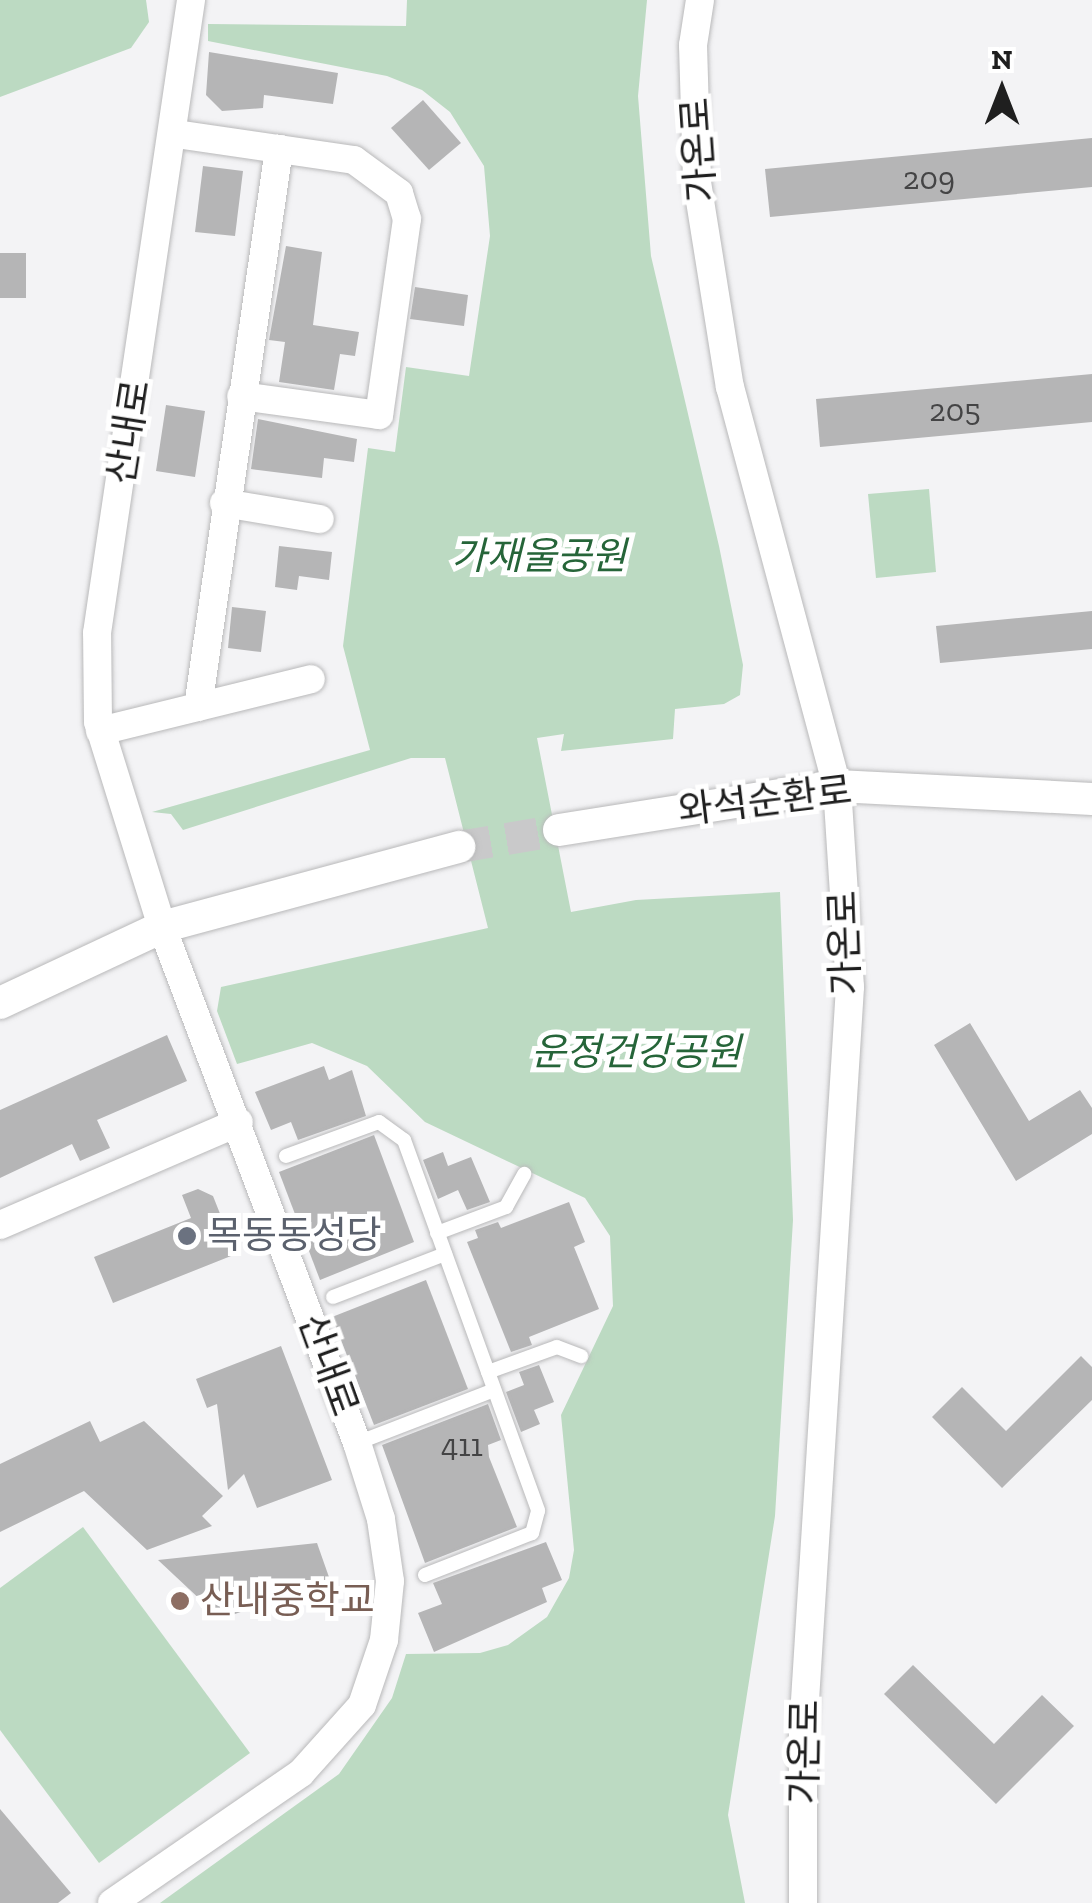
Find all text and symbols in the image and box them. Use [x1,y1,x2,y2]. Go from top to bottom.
north arrow [952,40,1052,140]
text: N [991,43,1013,76]
street label: 가온로 [673,96,725,204]
house number: 209 [903,159,955,197]
street label: 산내로 [98,377,160,487]
house number: 205 [929,391,981,429]
park label: 가재울공원 [452,534,626,580]
street label: 와석순환로 [675,768,855,834]
street label: 가온로 [820,890,870,996]
park label: 운정건강공원 [531,1030,741,1076]
place label: 목동동성당 [207,1213,382,1259]
marker: 목동동성당 [176,1225,198,1247]
street label: 산내로 [289,1308,367,1422]
house number: 411 [441,1426,483,1464]
place label: 산내중학교 [200,1578,375,1624]
marker: 산내중학교 [169,1590,191,1612]
street label: 가온로 [781,1699,829,1805]

